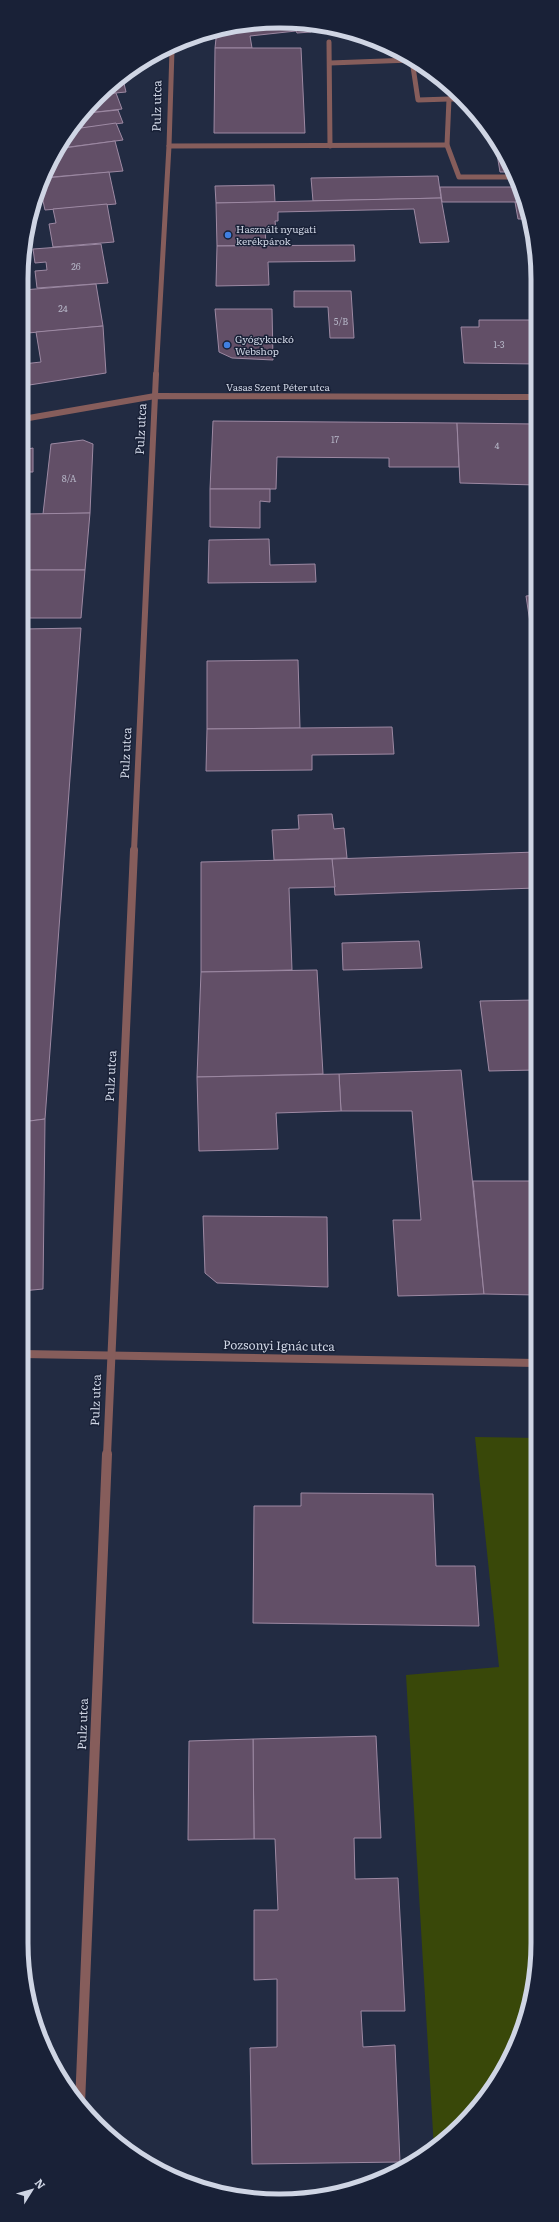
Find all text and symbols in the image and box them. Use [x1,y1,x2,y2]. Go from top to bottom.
street label: Pulz utca [147,80,165,132]
place label: Használt nyugati kerékpárok [236,221,317,248]
marker: Használt nyugati kerékpárok [223,230,233,240]
house number: 26 [71,259,81,273]
house number: 24 [58,301,68,315]
house number: 5/B [334,314,348,328]
place label: Gyógykuckó Webshop [235,331,294,358]
house number: 1-3 [493,337,505,351]
marker: Gyógykuckó Webshop [222,340,232,350]
street label: Vasas Szent Péter utca [226,379,331,394]
street label: Pulz utca [130,402,150,455]
house number: 17 [331,432,339,446]
house number: 4 [495,438,500,452]
house number: 8/A [62,471,77,485]
street label: Pulz utca [115,726,135,779]
street label: Pulz utca [100,1049,120,1102]
street label: Pozsonyi Ignác utca [223,1335,336,1355]
street label: Pulz utca [85,1373,105,1426]
street label: Pulz utca [72,1697,92,1750]
north arrow [12,2170,52,2210]
text: N [32,2175,50,2192]

